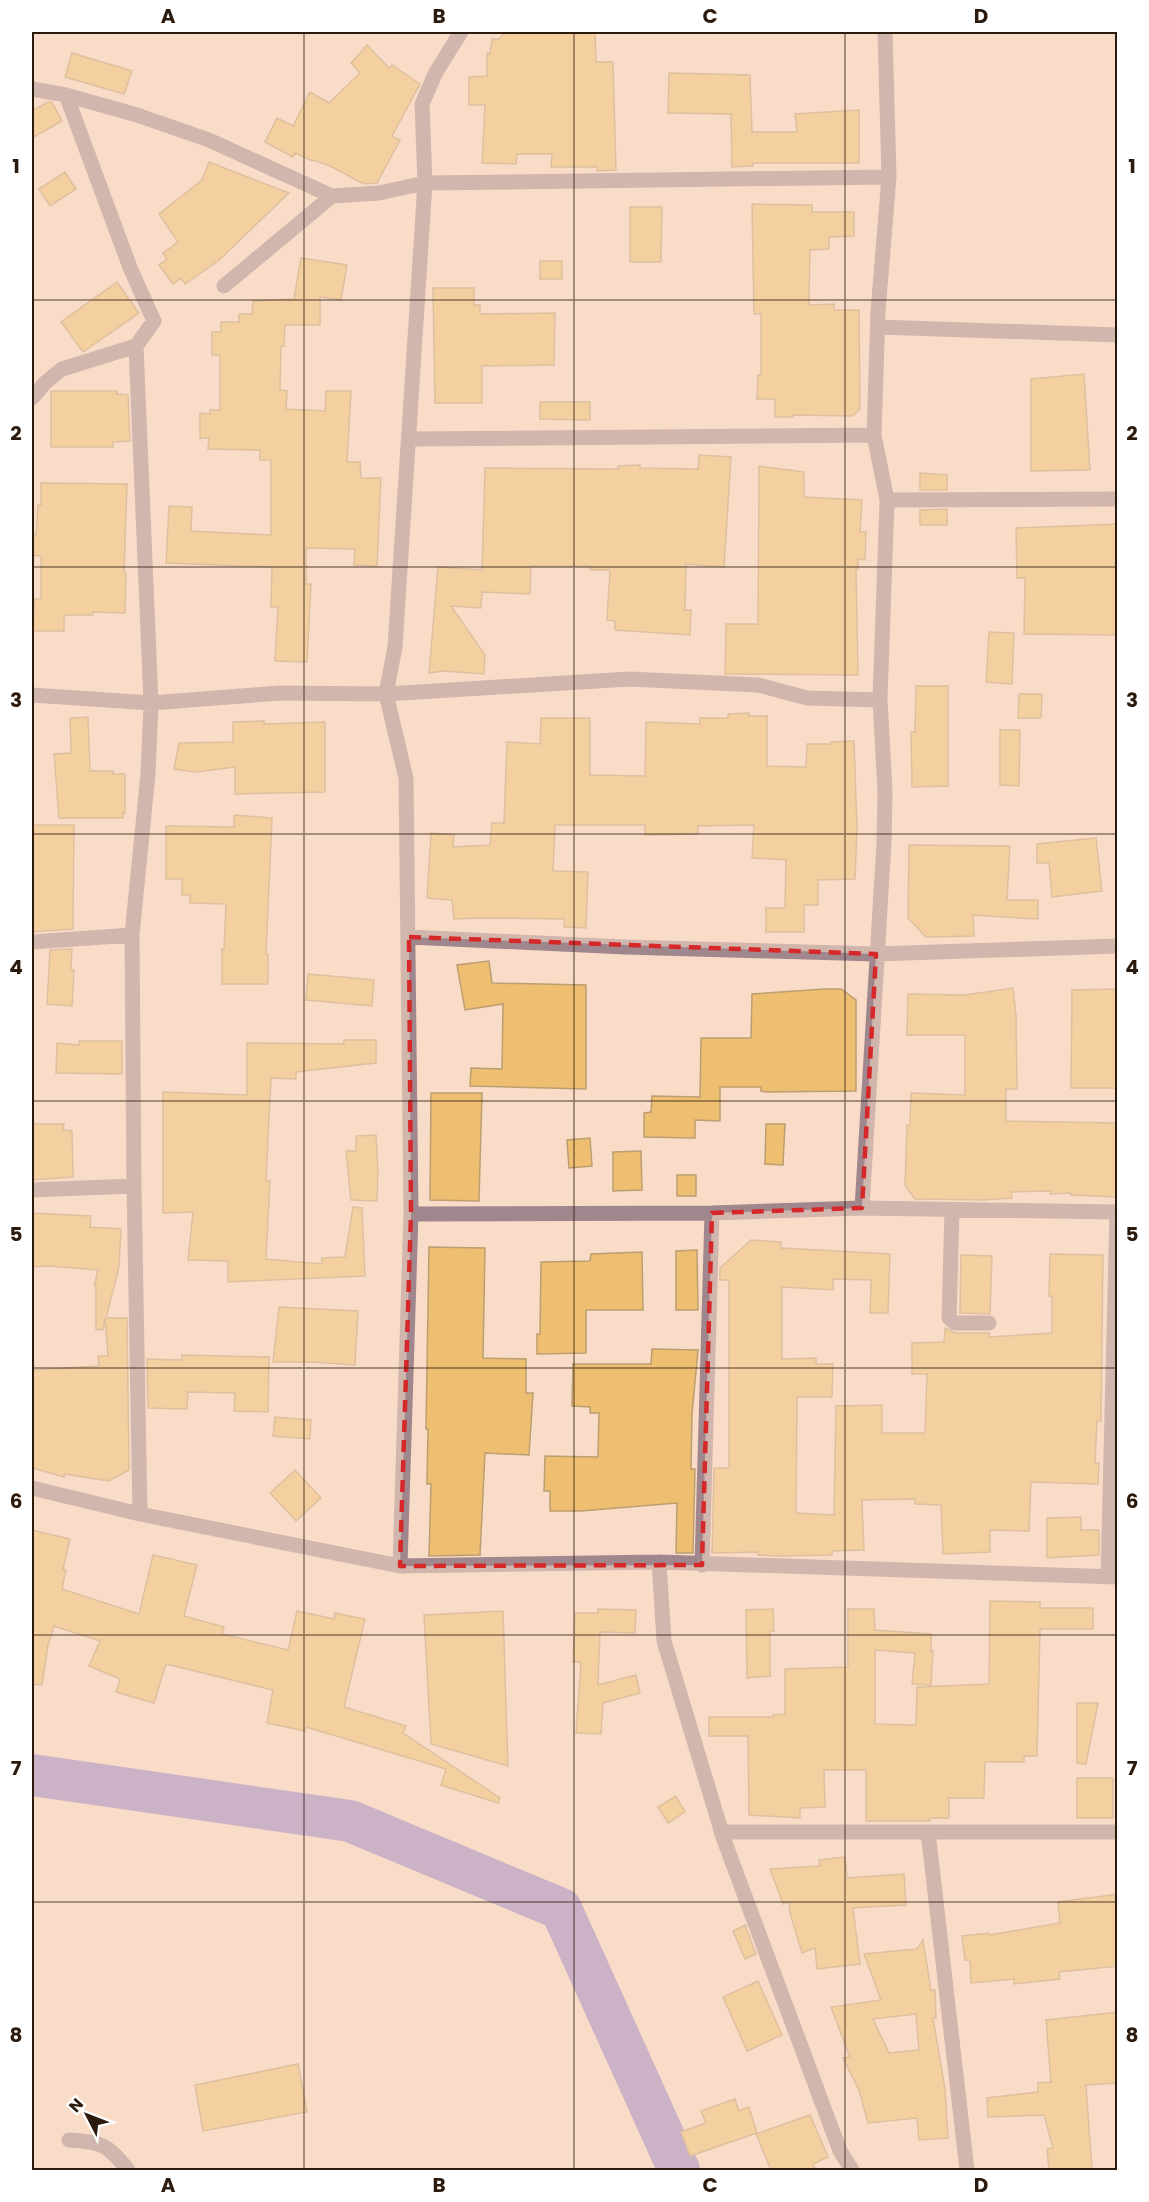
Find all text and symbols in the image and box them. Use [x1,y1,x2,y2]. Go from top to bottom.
text: A [161,2,176,30]
text: B [432,2,446,30]
text: C [702,2,718,30]
text: D [974,2,988,30]
text: 1 [12,152,20,180]
text: 1 [1128,152,1136,180]
text: 2 [10,419,22,447]
text: 2 [1126,419,1138,447]
text: 3 [10,686,22,714]
text: 3 [1126,686,1138,714]
text: 4 [9,953,23,981]
text: 4 [1125,953,1139,981]
text: 5 [10,1220,23,1248]
text: 5 [1126,1220,1139,1248]
text: 6 [10,1487,22,1515]
text: 6 [1126,1487,1138,1515]
text: 7 [11,1754,22,1782]
text: 7 [1127,1754,1138,1782]
text: 8 [10,2021,22,2049]
text: 8 [1126,2021,1138,2049]
north arrow [57,2085,117,2145]
text: N [64,2093,89,2117]
text: A [161,2171,176,2199]
text: B [432,2171,446,2199]
text: C [702,2171,718,2199]
text: D [974,2171,988,2199]

